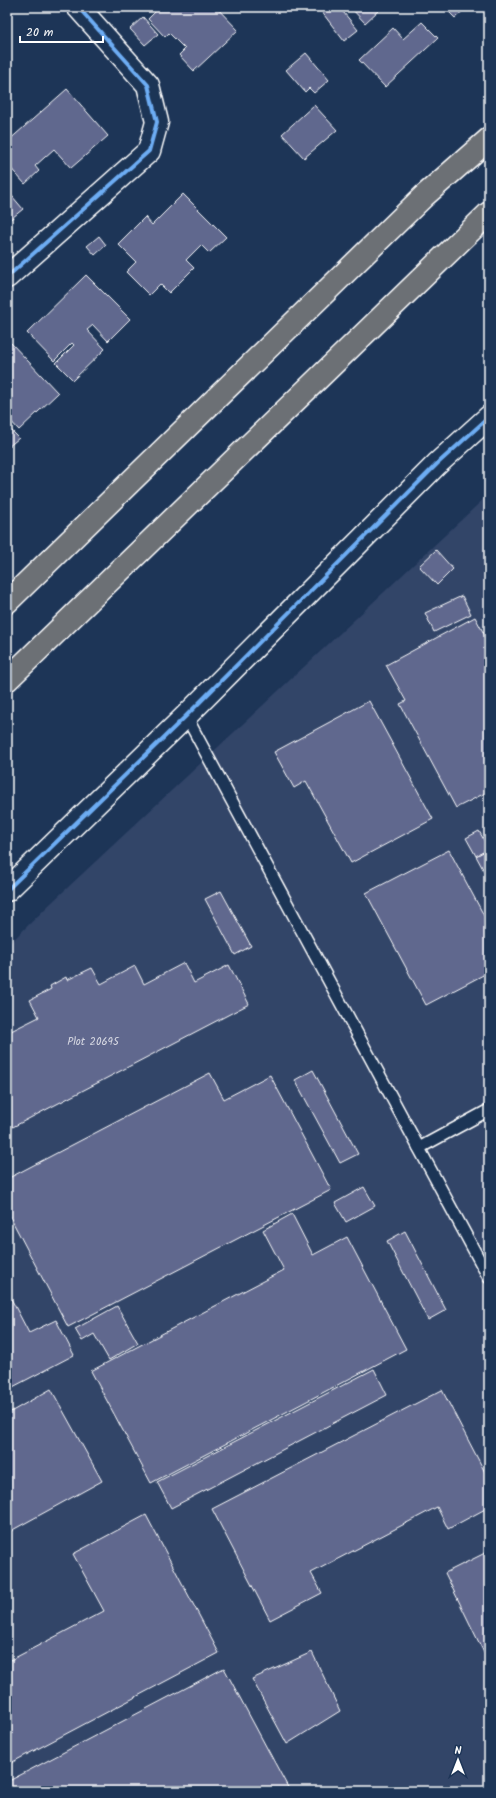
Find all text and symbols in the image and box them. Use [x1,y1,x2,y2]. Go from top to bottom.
scale bar [20,18,103,44]
text: 20 m [26,23,54,42]
house number: Plot 20695 [67,1033,120,1051]
north arrow [438,1740,478,1780]
text: N [455,1742,462,1760]

